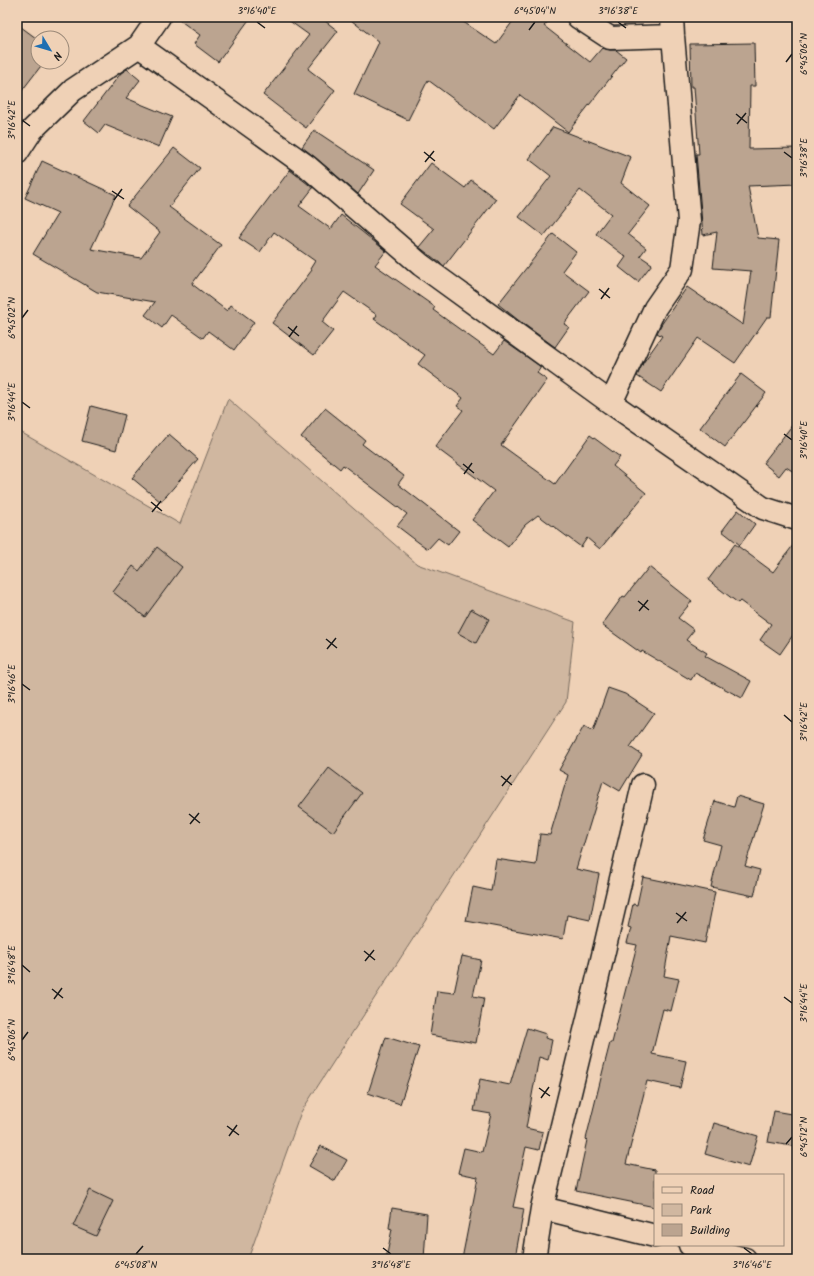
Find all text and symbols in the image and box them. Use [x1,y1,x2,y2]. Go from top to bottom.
text: 3°16'40"E [238,3,278,19]
text: 6°45'04"N [514,3,556,19]
text: 3°16'38"E [598,3,639,19]
north arrow [30,30,70,70]
text: 6°45'06"N [796,33,812,75]
text: N [48,47,66,64]
text: 3°16'42"E [4,99,20,140]
text: 3°16'38"E [796,137,812,178]
text: 6°45'02"N [4,297,20,339]
text: 3°16'44"E [4,381,20,422]
text: 3°16'40"E [796,419,812,459]
text: 3°16'46"E [4,663,20,704]
text: 3°16'42"E [796,701,812,742]
text: 3°16'48"E [4,944,20,985]
text: 3°16'44"E [796,982,812,1023]
text: 6°45'06"N [4,1019,20,1061]
text: 6°45'12"N [796,1117,812,1157]
legend [654,1174,784,1246]
text: Road [690,1181,715,1200]
text: Park [690,1201,712,1220]
text: Building [690,1221,730,1240]
text: 6°45'08"N [115,1257,157,1273]
text: 3°16'48"E [371,1257,412,1273]
text: 3°16'46"E [732,1257,773,1273]

